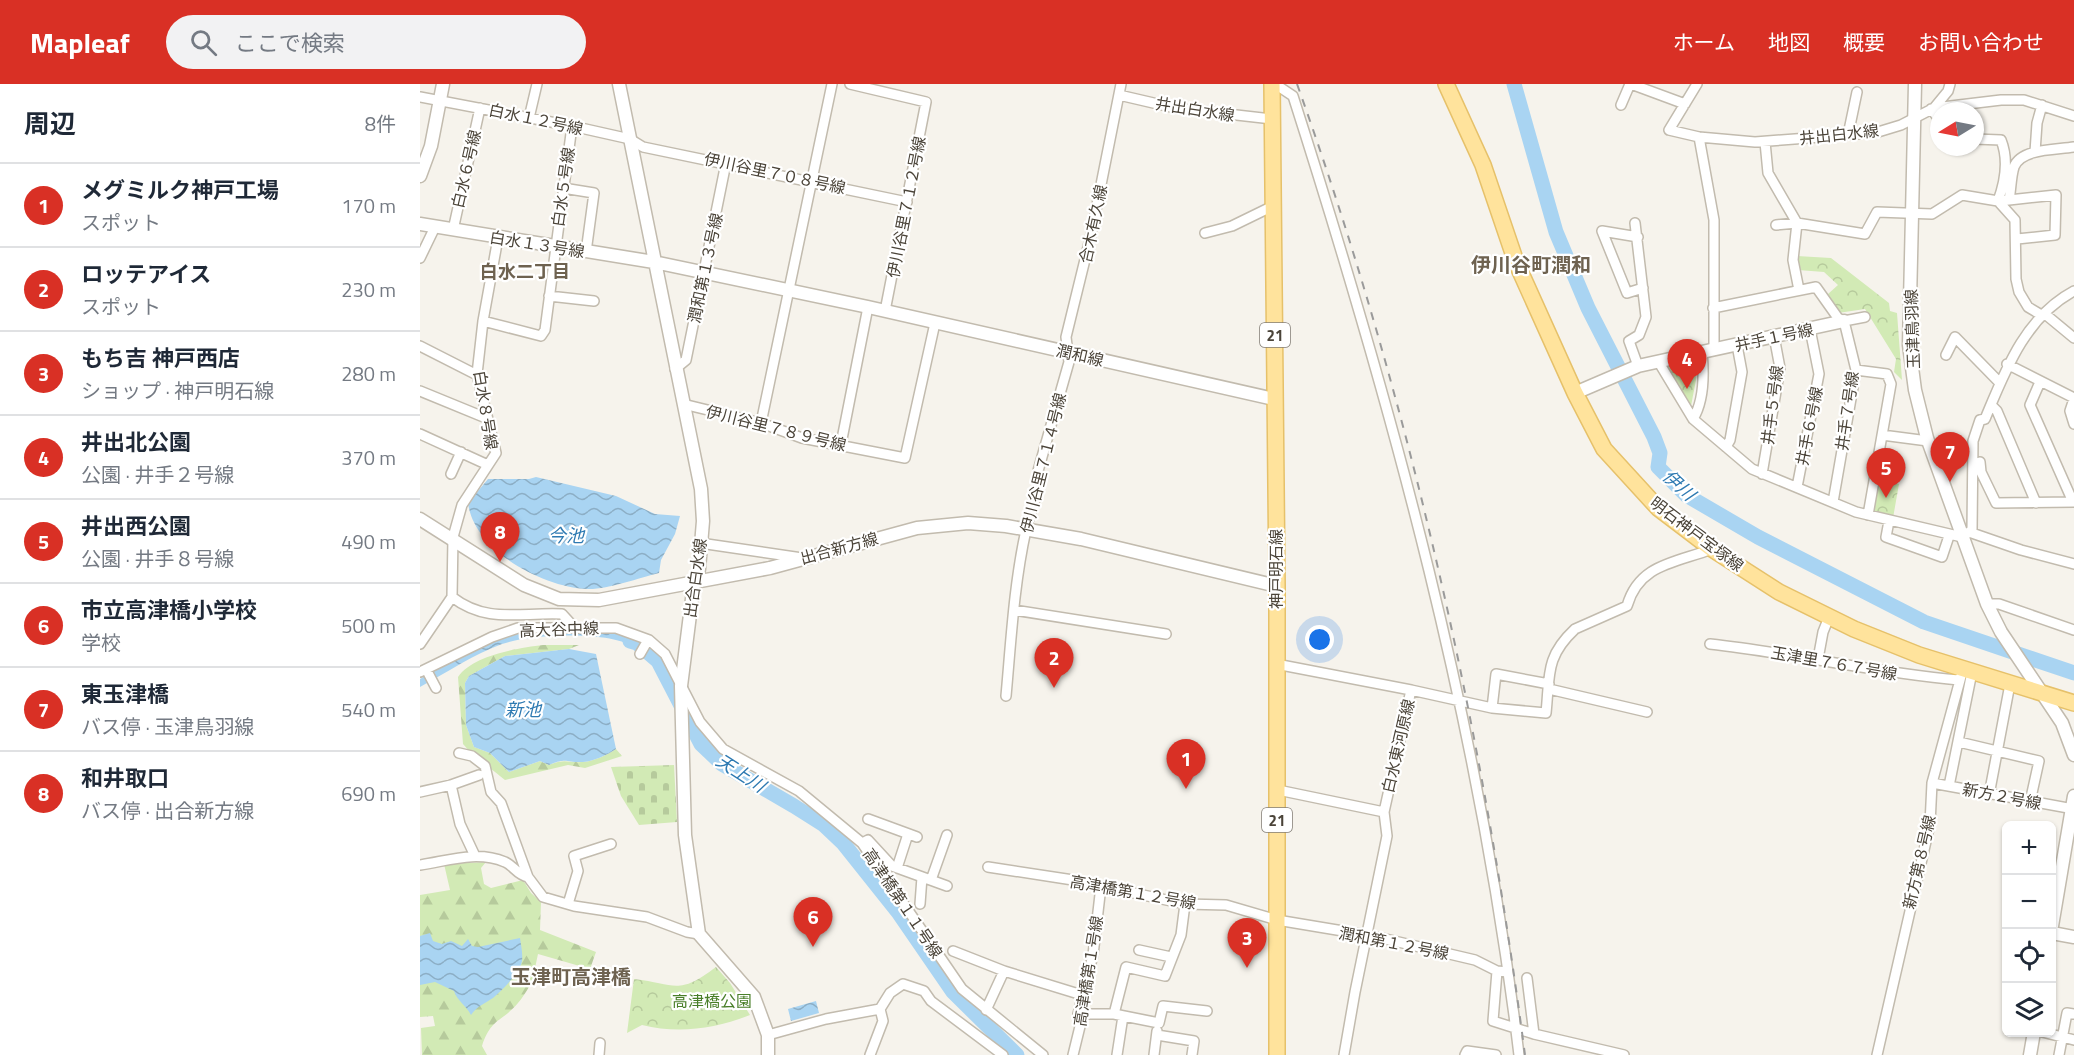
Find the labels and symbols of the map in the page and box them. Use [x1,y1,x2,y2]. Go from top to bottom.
street label: 井出白水線 [1154,91,1236,127]
street label: 白水１２号線 [487,97,585,141]
north arrow [1930,102,1984,156]
street label: 井出白水線 [1798,118,1880,150]
street label: 白水６号線 [445,127,487,211]
street label: 伊川谷里７１２号線 [880,134,932,280]
street label: 白水５号線 [546,146,580,228]
street label: 伊川谷里７０８号線 [702,146,848,200]
street label: 合木有久線 [1073,182,1113,266]
street label: 潤和第１３号線 [682,211,728,325]
street label: 白水１３号線 [488,225,586,263]
district label: 伊川谷町潤和 [1471,249,1591,280]
district label: 白水二丁目 [480,258,570,285]
street label: 玉津鳥羽線 [1899,289,1925,369]
street label: 井手１号線 [1732,317,1816,357]
road number: 21 [1260,323,1290,347]
street label: 潤和線 [1054,338,1106,372]
pin: 4 [1668,340,1706,389]
street label: 井手５号線 [1755,364,1789,446]
street label: 白水８号線 [468,369,504,451]
street label: 井手７号線 [1830,370,1864,452]
street label: 井手６号線 [1790,384,1828,468]
street label: 伊川谷里７１４号線 [1014,390,1072,536]
street label: 伊川谷里７８９号線 [703,399,849,457]
pin: 7 [1930,432,1970,482]
pin: 5 [1866,448,1906,498]
water label: 伊川 [1657,463,1703,508]
street label: 明石神戸宝塚線 [1645,491,1749,577]
pin: 8 [480,512,520,562]
water label: 今池 [548,522,586,549]
street label: 出合新方線 [797,526,881,570]
street label: 神戸明石線 [1264,529,1288,609]
street label: 出合白水線 [678,537,712,619]
street label: 高大谷中線 [519,616,599,642]
your location [1305,625,1334,654]
pin: 2 [1034,638,1074,688]
street label: 玉津里７６７号線 [1769,640,1899,686]
water label: 新池 [505,696,543,723]
street label: 白水東河原線 [1376,697,1420,795]
pin: 1 [1166,740,1206,789]
water label: 天上川 [711,747,773,800]
street label: 新方２号線 [1960,777,2044,815]
road number: 21 [1262,808,1292,832]
street label: 新方第８号線 [1897,813,1941,911]
street label: 高津橋第１１号線 [857,843,949,963]
street label: 高津橋第１２号線 [1068,869,1198,915]
pin: 6 [794,898,832,947]
street label: 高津橋第１号線 [1067,914,1109,1028]
pin: 3 [1228,918,1266,968]
street label: 潤和第１２号線 [1337,921,1451,965]
district label: 玉津町高津橋 [511,961,631,992]
park label: 高津橋公園 [672,989,752,1013]

